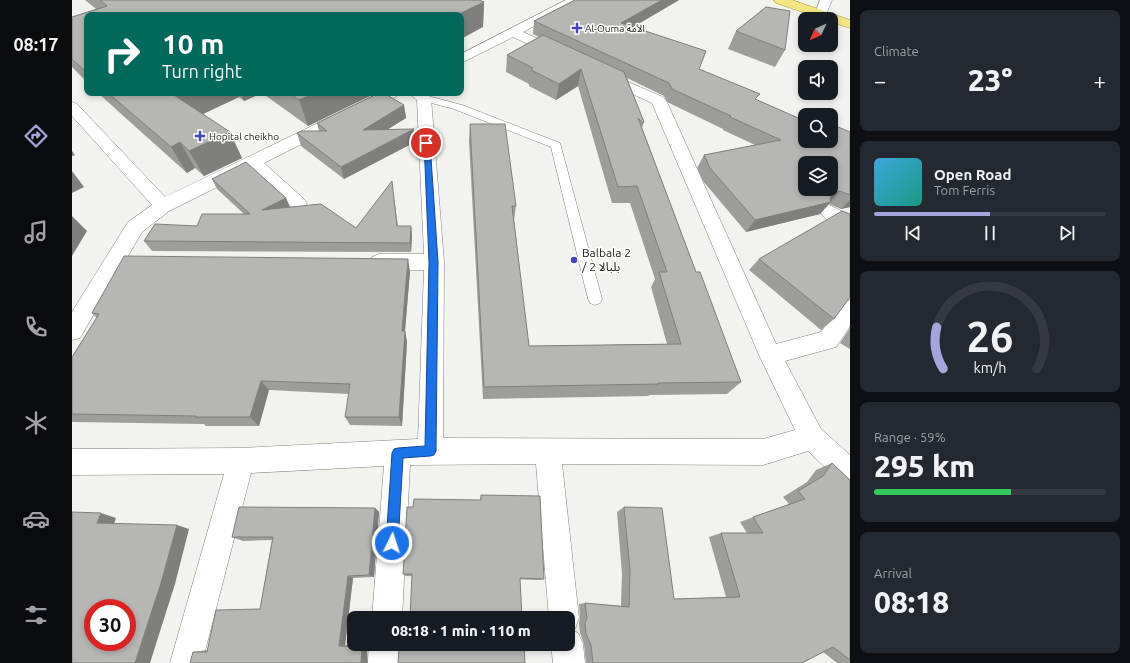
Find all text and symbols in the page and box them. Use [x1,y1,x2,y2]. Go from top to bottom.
north arrow [798,12,838,52]
map controls [798,12,838,196]
marker: Al-Ouma الأمة [572,23,582,33]
place label: Al-Ouma الأمة [585,23,645,34]
icon: right [96,28,148,80]
text: 10 m [162,28,224,59]
text: 08:17 [13,34,59,54]
text: Climate [874,44,919,58]
button: sound [798,60,838,100]
text: Turn right [162,61,242,81]
text: 23° [968,63,1012,97]
text: − [874,68,886,93]
text: + [1094,68,1106,93]
button: search [798,108,838,148]
icon: directions [22,122,50,150]
pin [409,126,443,160]
marker: Hopital cheikho [194,130,206,142]
place label: Hopital cheikho [209,131,279,142]
icon: arrive [415,132,437,154]
button: layers [798,156,838,196]
text: Open Road [934,166,1011,183]
text: Tom Ferris [934,183,995,197]
icon: music [22,218,50,246]
icon: previous [902,222,924,244]
icon: pause [979,222,1001,244]
icon: next [1056,222,1078,244]
place label: Balbala 2 / بلبالا 2 [581,246,631,274]
marker: Balbala 2 / بلبالا 2 [569,255,579,265]
icon: phone [22,313,50,341]
text: 26 [967,313,1013,360]
text: km/h [974,360,1006,376]
icon: climate [22,409,50,437]
text: Range · 59% [874,430,946,444]
text: 295 km [874,449,975,483]
icon: car [22,505,50,533]
position arrow [371,522,413,564]
text: Arrival [874,566,912,580]
text: 08:18 [874,585,949,619]
speed limit sign: 30 [84,599,136,651]
icon: filters [22,601,50,629]
text: 08:18 · 1 min · 110 m [391,622,531,639]

